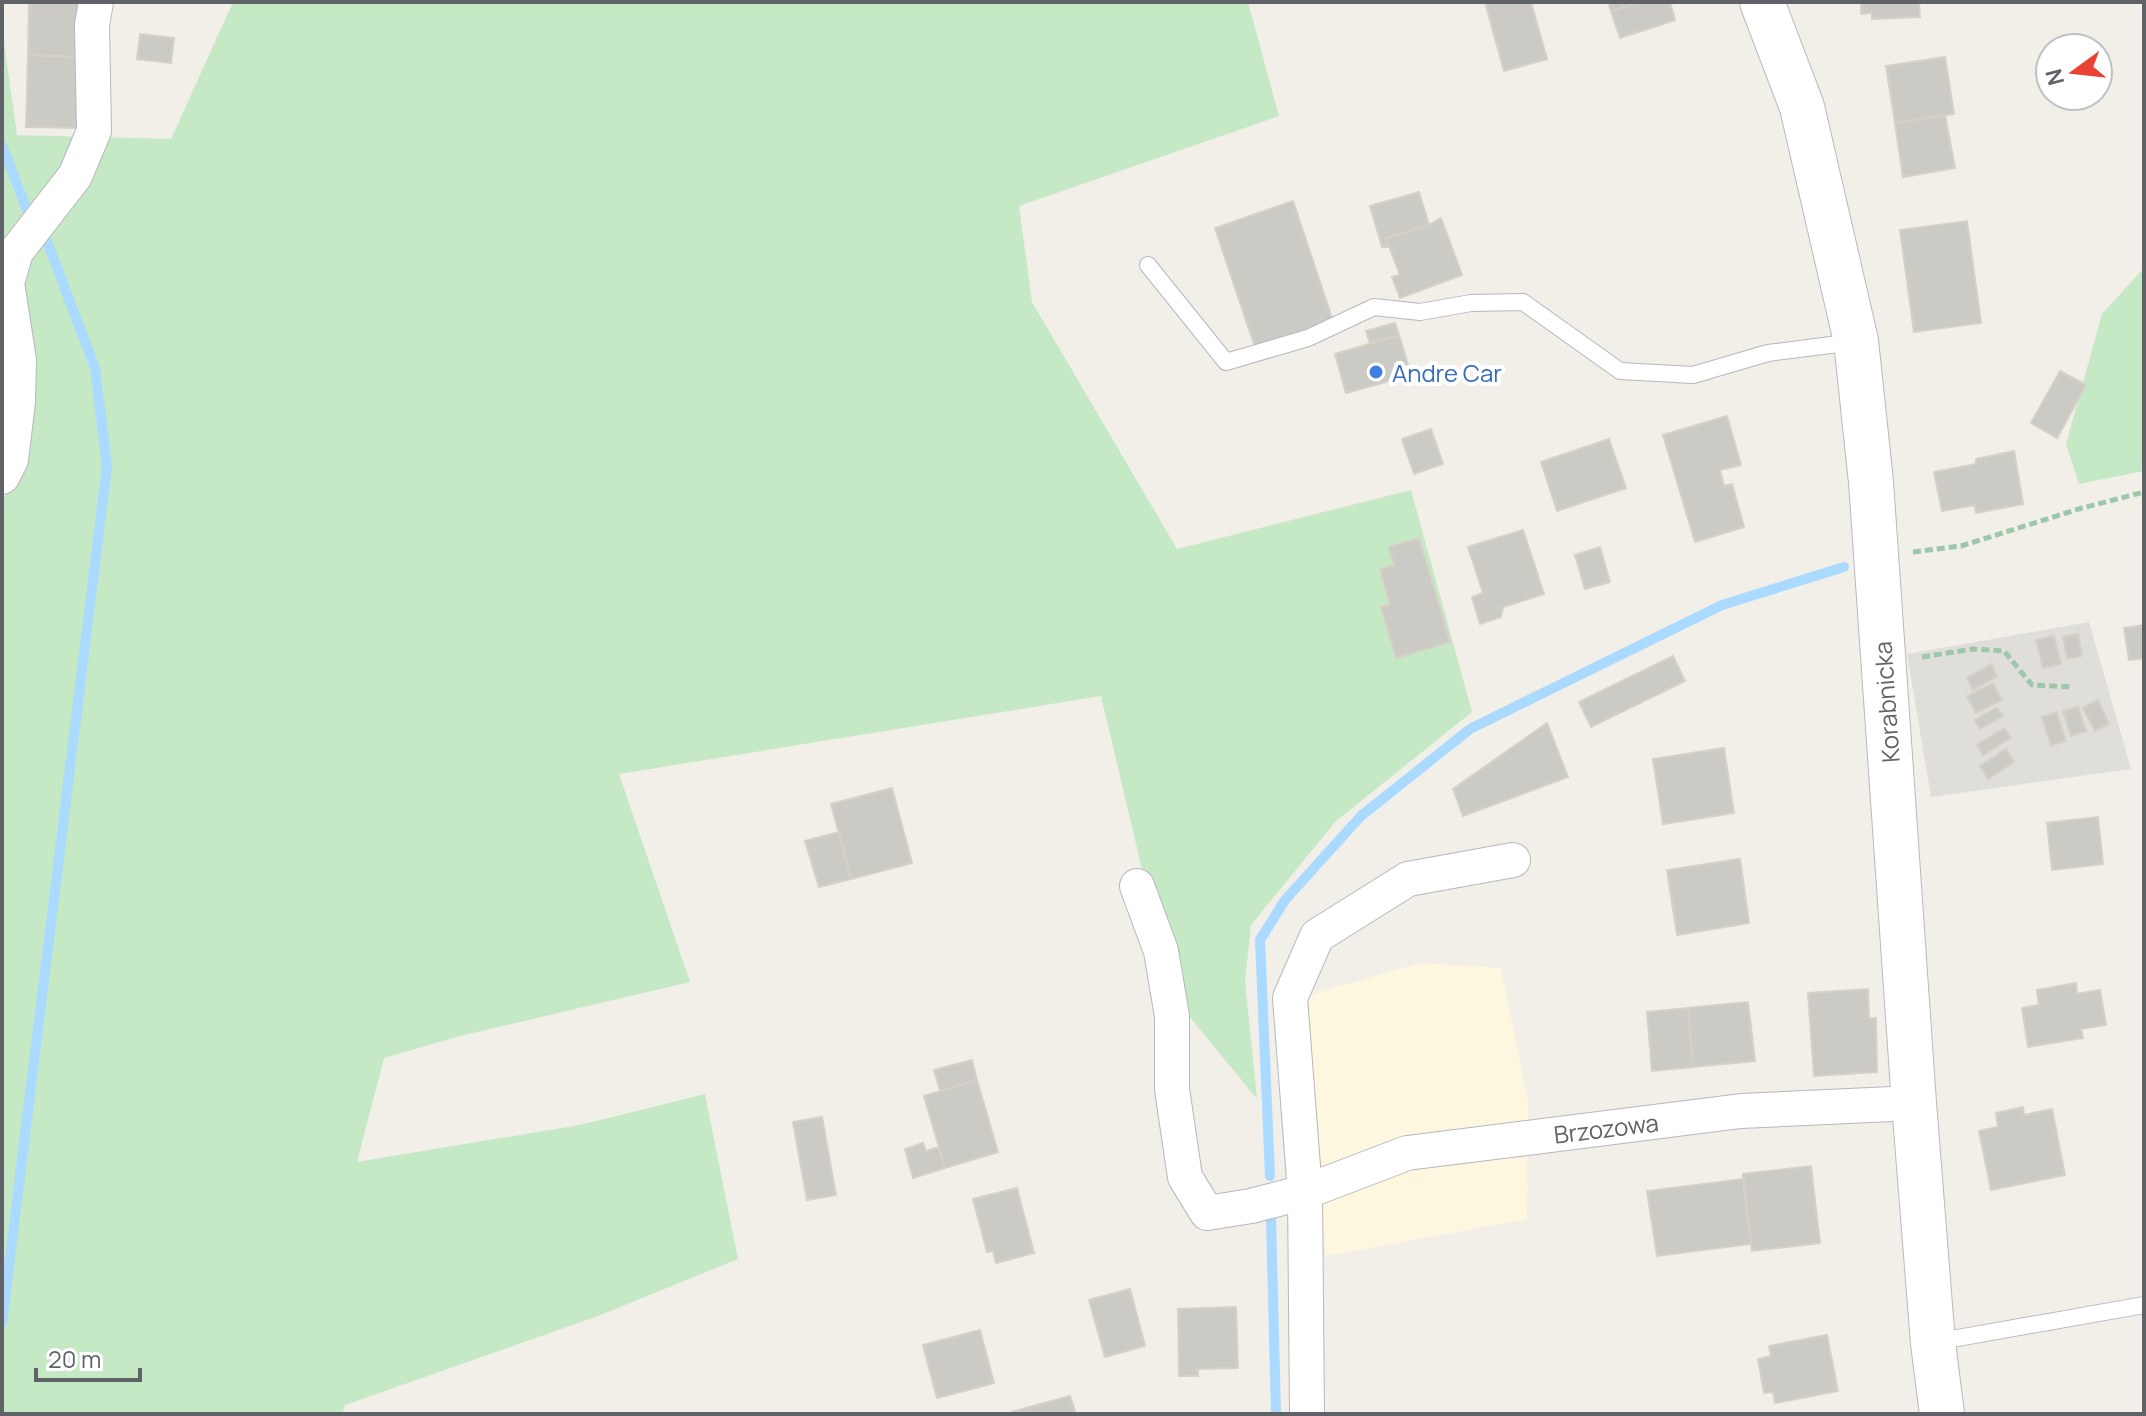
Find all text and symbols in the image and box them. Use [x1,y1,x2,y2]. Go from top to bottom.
north arrow [2034,32,2114,112]
text: N [2038,66,2071,89]
place label: Andre Car [1392,356,1502,389]
marker: Andre Car [1367,363,1385,381]
street label: Korabnicka [1865,640,1907,764]
street label: Brzozowa [1552,1105,1660,1151]
scale bar [36,1332,140,1382]
text: 20 m [48,1342,101,1375]

